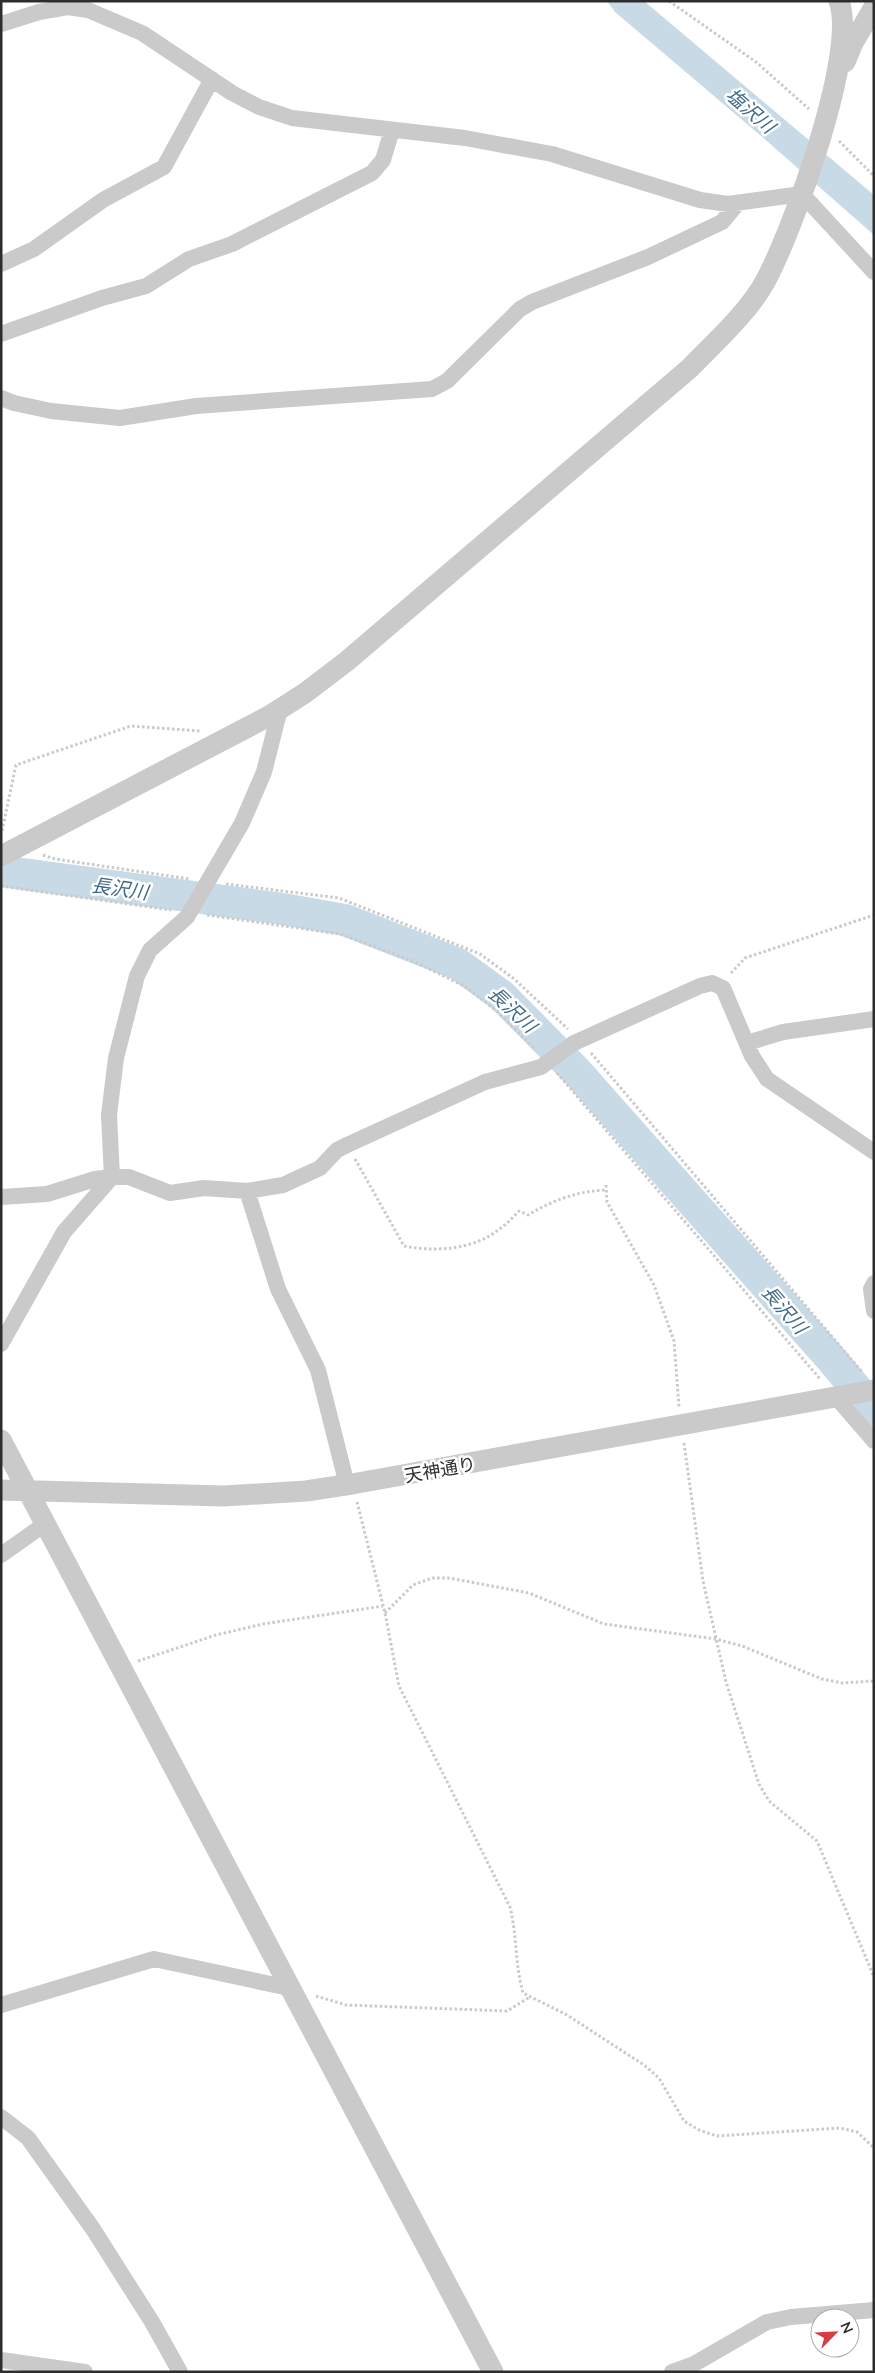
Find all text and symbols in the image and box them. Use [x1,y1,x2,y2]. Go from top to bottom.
water label: 塩沢川 [722,83,782,139]
water label: 長沢川 [90,873,152,904]
water label: 長沢川 [484,981,543,1038]
water label: 長沢川 [758,1280,814,1340]
street label: 天神通り [403,1452,477,1486]
north arrow [810,2308,860,2358]
text: N [837,2319,857,2336]

